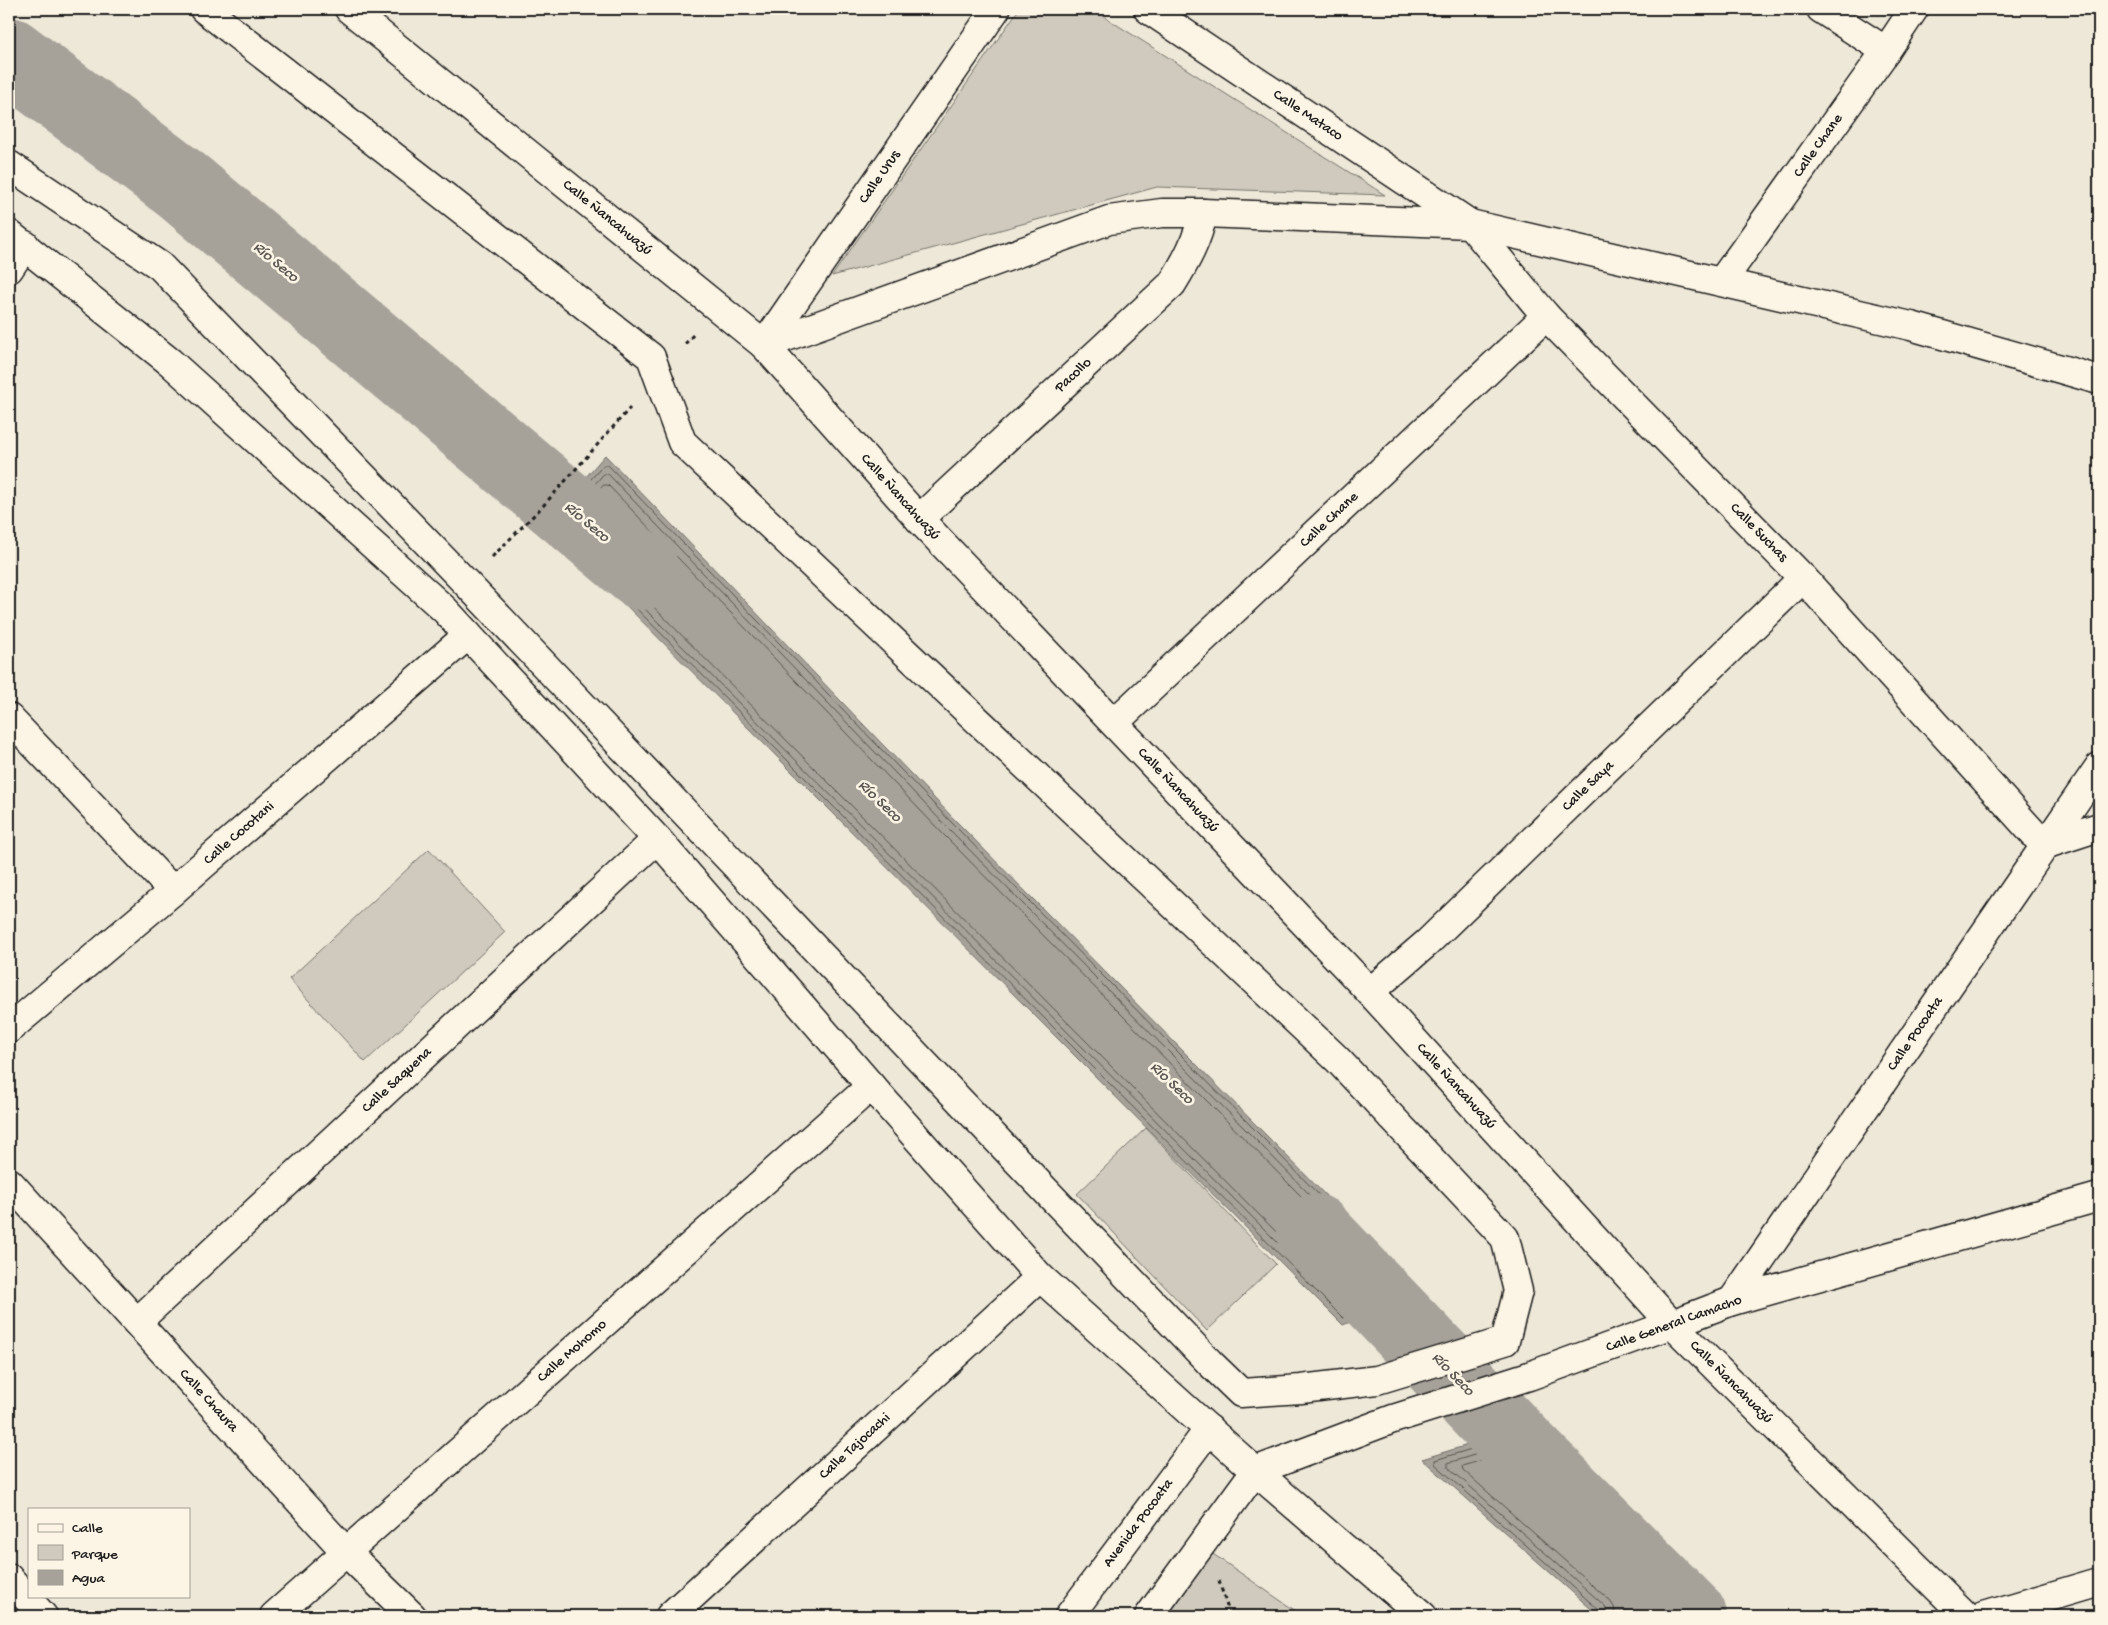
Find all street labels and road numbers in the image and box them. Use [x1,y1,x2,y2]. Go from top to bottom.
street label: Calle Mataco [1269,86,1346,146]
street label: Calle Chane [1790,110,1847,181]
street label: Calle Urus [855,147,905,207]
street label: Calle Ñancahuazú [559,176,656,260]
street label: Pacollo [1051,354,1096,398]
street label: Calle Ñancahuazú [856,450,944,544]
street label: Calle Chane [1296,488,1363,552]
street label: Calle Suchas [1726,499,1792,566]
street label: Calle Ñancahuazú [1133,744,1222,837]
street label: Calle Saya [1559,757,1619,816]
street label: Calle Cocotani [200,798,278,869]
street label: Calle Pocoata [1884,993,1948,1075]
street label: Calle Ñancahuazú [1412,1039,1500,1133]
street label: Calle Saquena [358,1043,436,1117]
street label: Calle General Camacho [1604,1291,1745,1357]
street label: Calle Mohomo [534,1315,611,1387]
street label: Calle Ñancahuazú [1685,1337,1776,1427]
street label: Calle Chaura [175,1365,242,1437]
street label: Calle Tajocachi [816,1409,895,1484]
street label: Avenida Pocoata [1100,1475,1178,1571]

